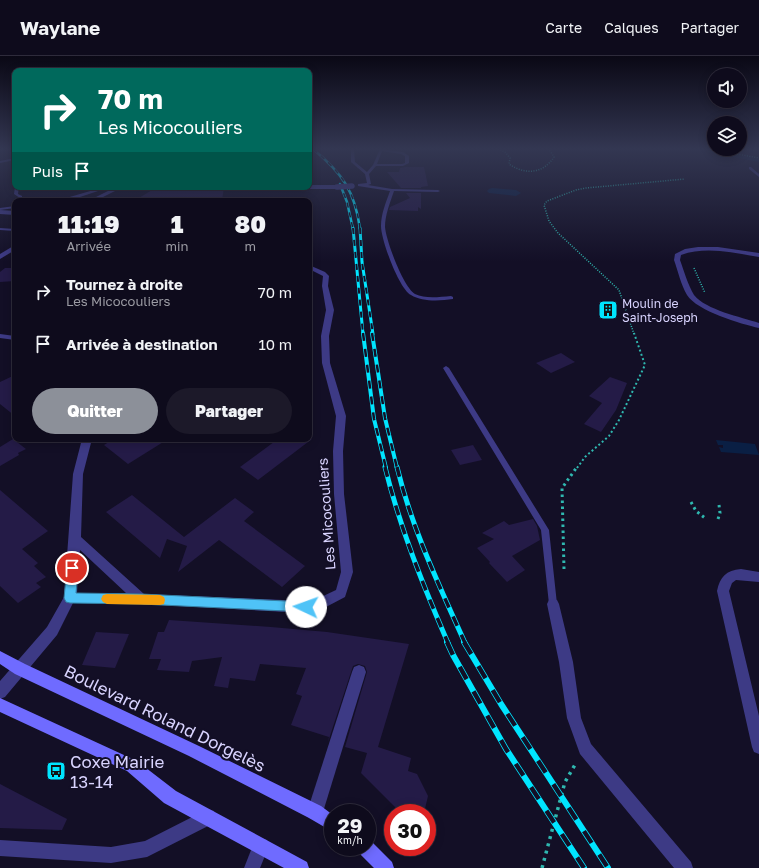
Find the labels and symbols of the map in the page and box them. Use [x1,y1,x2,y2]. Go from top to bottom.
place label: Moulin de Saint-Joseph [622,296,698,325]
building icon: Moulin de Saint-Joseph [597,299,619,321]
street label: Les Micocouliers [314,457,338,571]
pin [55,551,89,585]
position arrow [285,586,327,628]
street label: Boulevard Roland Dorgelès [61,660,269,776]
place label: Coxe Mairie 13-14 [70,751,165,792]
bus stop icon: Coxe Mairie 13-14 [45,760,67,782]
speed limit sign: 30 [384,804,436,856]

